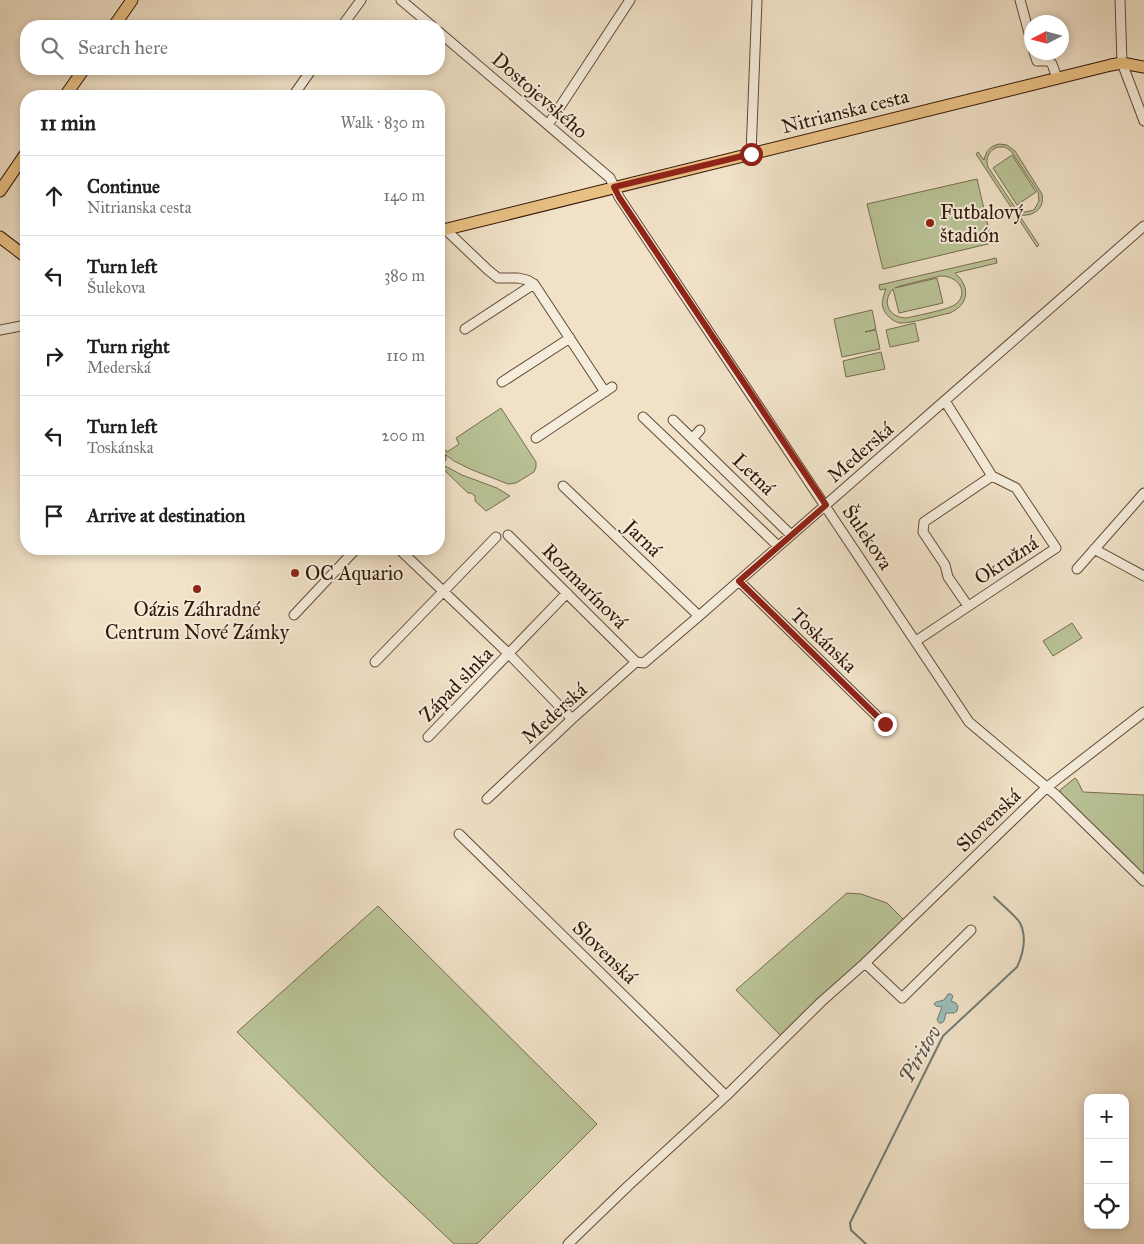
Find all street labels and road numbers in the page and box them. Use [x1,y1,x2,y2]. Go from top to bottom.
street label: Dostojevského [487,47,593,143]
street label: Nitrianska cesta [779,83,912,138]
street label: Mederská [822,416,898,487]
street label: Letná [728,448,781,500]
street label: Šulekova [838,500,899,574]
street label: Jarná [617,513,667,563]
street label: Okružná [970,530,1043,589]
street label: Rozmarínová [537,538,633,634]
street label: Toskánska [786,603,863,678]
street label: Západ slnka [414,641,498,727]
street label: Mederská [516,677,592,749]
street label: Slovenská [951,783,1026,857]
street label: Slovenská [568,915,643,989]

